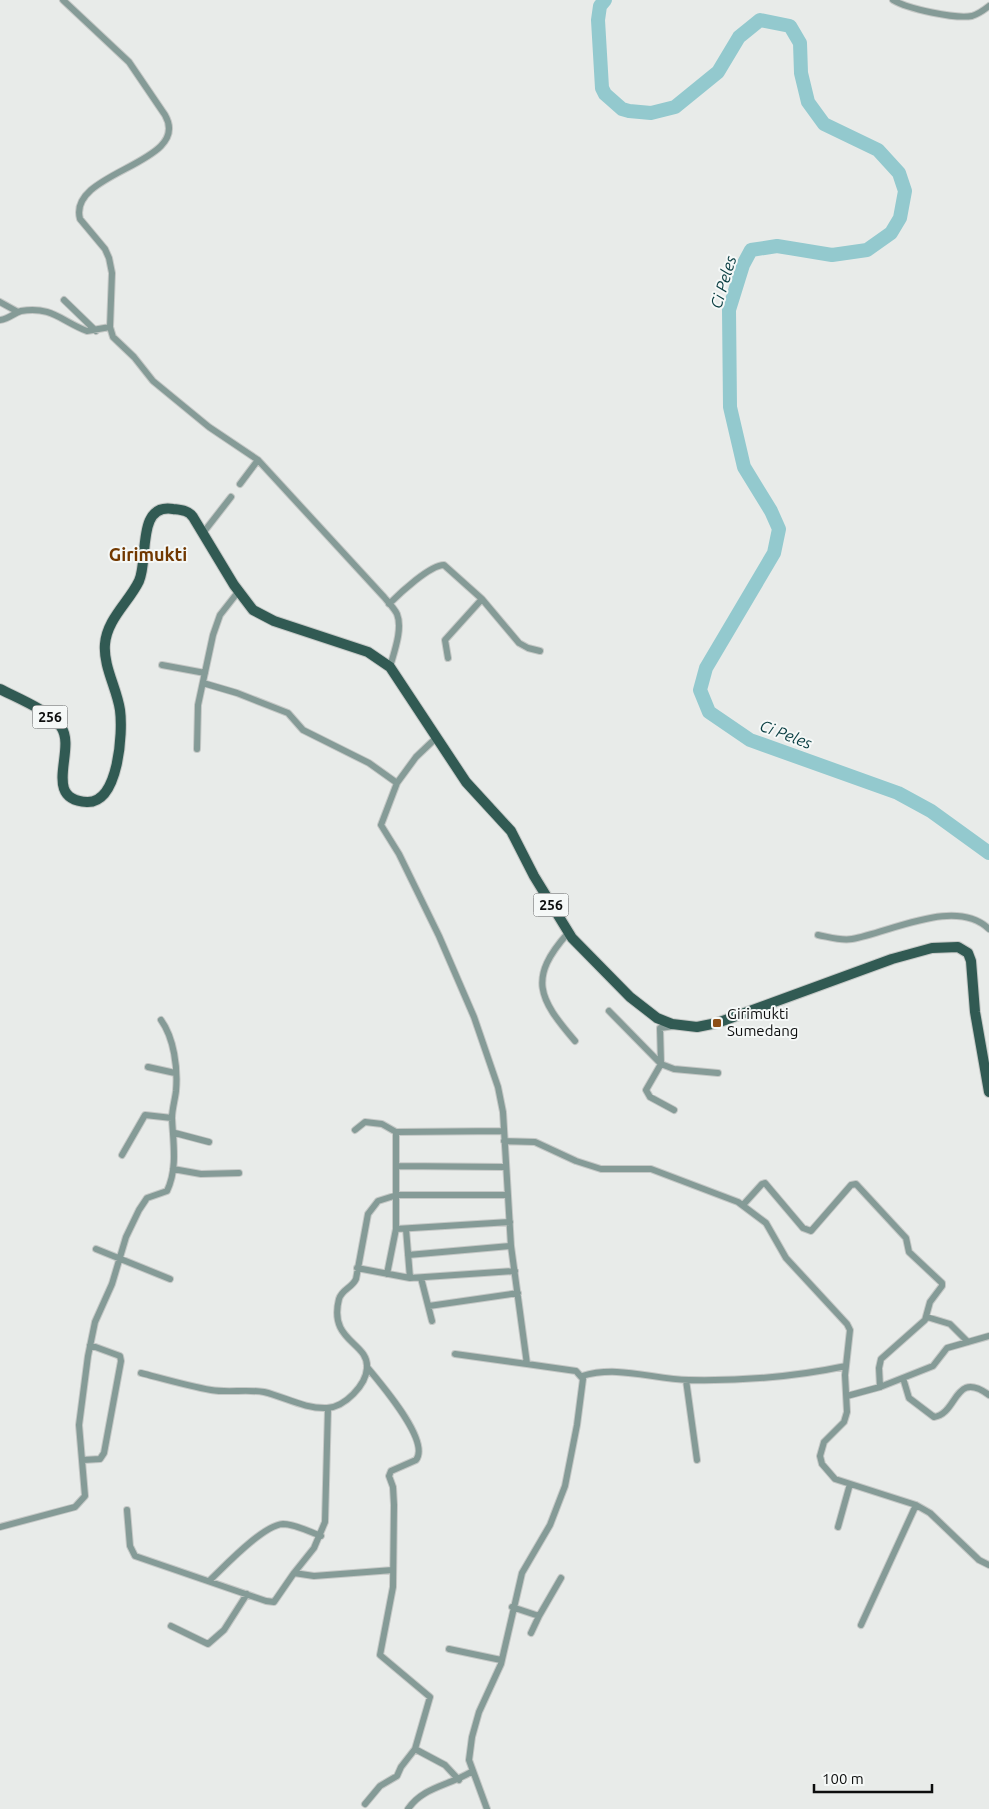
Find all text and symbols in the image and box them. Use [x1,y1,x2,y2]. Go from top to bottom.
water label: Ci Peles [706,253,740,311]
district label: Girimukti [109,544,187,564]
road number: 256 [32,706,68,729]
water label: Ci Peles [757,716,815,752]
road number: 256 [534,894,568,916]
place label: Girimukti Sumedang [727,1005,798,1039]
marker: Girimukti Sumedang [711,1017,723,1029]
scale bar [814,1762,932,1794]
text: 100 m [822,1770,864,1787]

